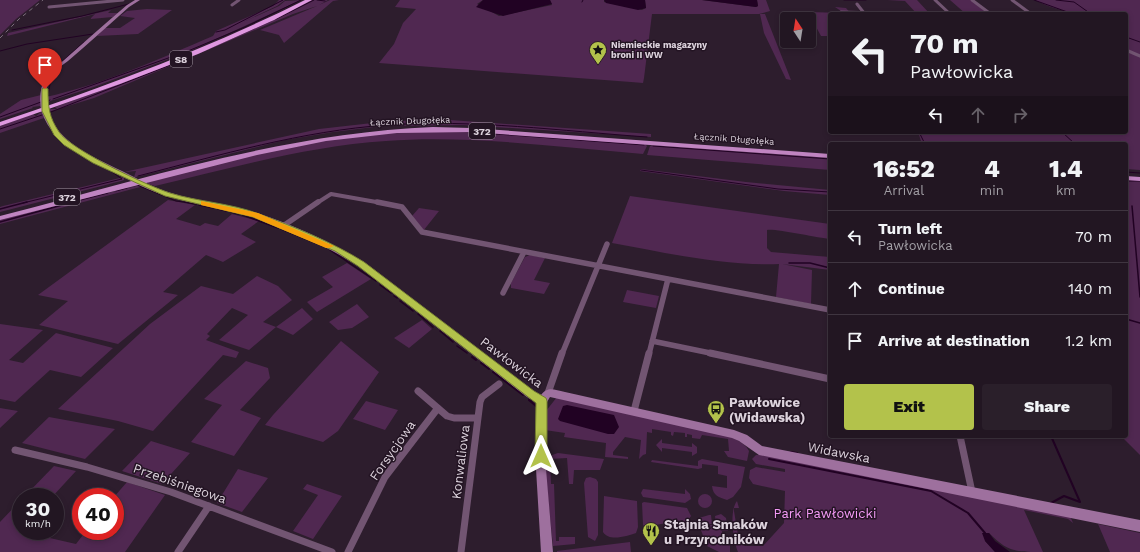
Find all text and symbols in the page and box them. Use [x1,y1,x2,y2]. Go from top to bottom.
north arrow [780,12,816,48]
map controls [780,12,816,48]
text: 70 m [910,27,979,60]
icon: left [844,28,896,80]
place icon: Niemieckie magazyny broni II WW [588,40,608,65]
place label: Niemieckie magazyny broni II WW [611,40,708,60]
pin [28,48,62,89]
road number: S8 [170,51,192,67]
icon: arrive [34,54,56,76]
text: Pawłowicka [910,61,1013,82]
icon: left [925,104,947,126]
icon: ahead [967,104,989,126]
icon: right [1009,104,1031,126]
street label: Łącznik Długołęka [369,115,451,127]
road number: 372 [469,123,495,139]
street label: Łącznik Długołęka [693,131,775,147]
text: 16:52 [873,155,935,183]
text: 4 [984,155,1000,183]
text: 1.4 [1049,155,1083,183]
text: Arrival [884,183,924,198]
text: min [980,183,1004,198]
text: km [1056,183,1076,198]
road number: 372 [54,189,80,205]
text: Turn left [878,220,942,238]
icon: left [844,226,866,248]
text: 70 m [1075,228,1112,246]
text: Pawłowicka [878,238,953,253]
icon: ahead [844,278,866,300]
text: Continue [878,280,945,298]
text: 140 m [1068,280,1112,298]
icon: arrive [844,330,866,352]
text: Arrive at destination [878,332,1030,350]
text: 1.2 km [1065,332,1112,350]
street label: Pawłowicka [477,334,546,391]
button: Exit [844,384,974,430]
button: Share [982,384,1112,430]
place label: Pawłowice (Widawska) [729,395,805,425]
bus stop icon: Pawłowice (Widawska) [706,399,726,424]
street label: Forsycjowa [366,417,419,483]
street label: Konwaliowa [448,423,473,500]
position arrow [520,435,562,477]
street label: Widawska [806,439,872,466]
street label: Przebiśniegowa [131,460,229,507]
speed limit sign: 40 [72,488,124,540]
text: 30 [26,497,50,521]
park label: Park Pawłowicki [774,506,876,521]
place label: Stajnia Smaków u Przyrodników [664,517,768,547]
text: km/h [25,518,51,529]
restaurant icon: Stajnia Smaków u Przyrodników [641,521,661,546]

